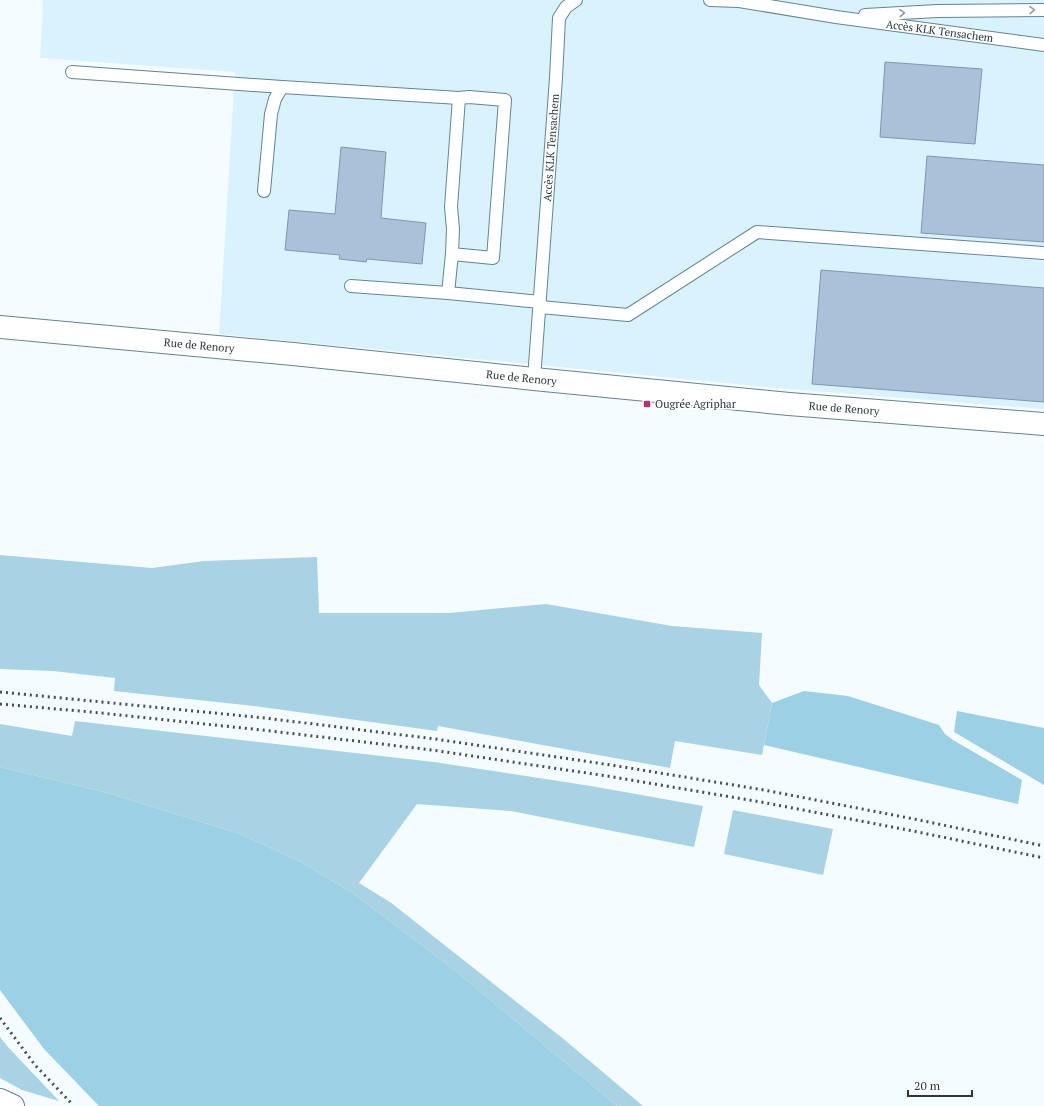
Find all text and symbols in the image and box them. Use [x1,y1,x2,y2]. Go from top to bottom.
one-way arrow [1029,6,1035,14]
one-way arrow [899,9,905,18]
street label: Accès KLK Tensachem [885,17,995,45]
street label: Accès KLK Tensachem [540,93,562,202]
street label: Rue de Renory [163,335,236,356]
street label: Rue de Renory [486,367,558,388]
place label: Ougrée Agriphar [655,397,737,411]
marker: Ougrée Agriphar [642,399,652,409]
street label: Rue de Renory [808,399,880,418]
scale bar [908,1072,972,1098]
text: 20 m [914,1078,941,1093]

